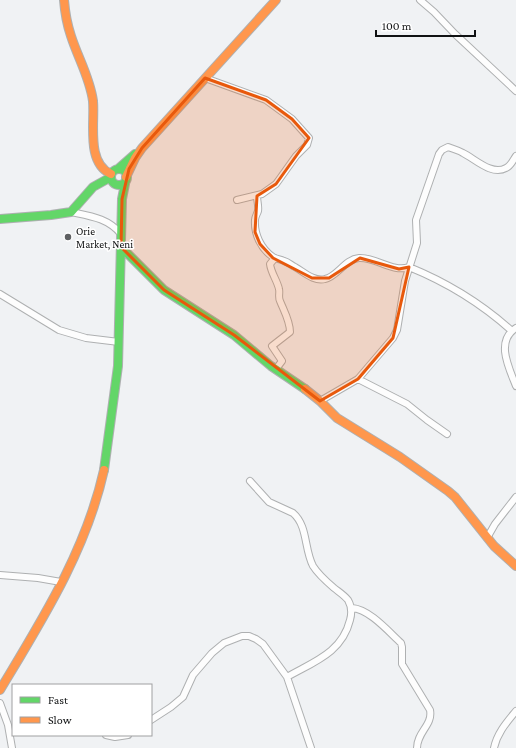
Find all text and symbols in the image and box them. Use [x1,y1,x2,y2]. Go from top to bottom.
scale bar [376,12,475,38]
text: 100 m [382,19,412,33]
place label: Orie Market, Neni [76,225,133,251]
marker: Orie Market, Neni [63,232,73,242]
legend [12,684,152,736]
text: Fast [48,693,69,707]
text: Slow [48,713,72,727]

